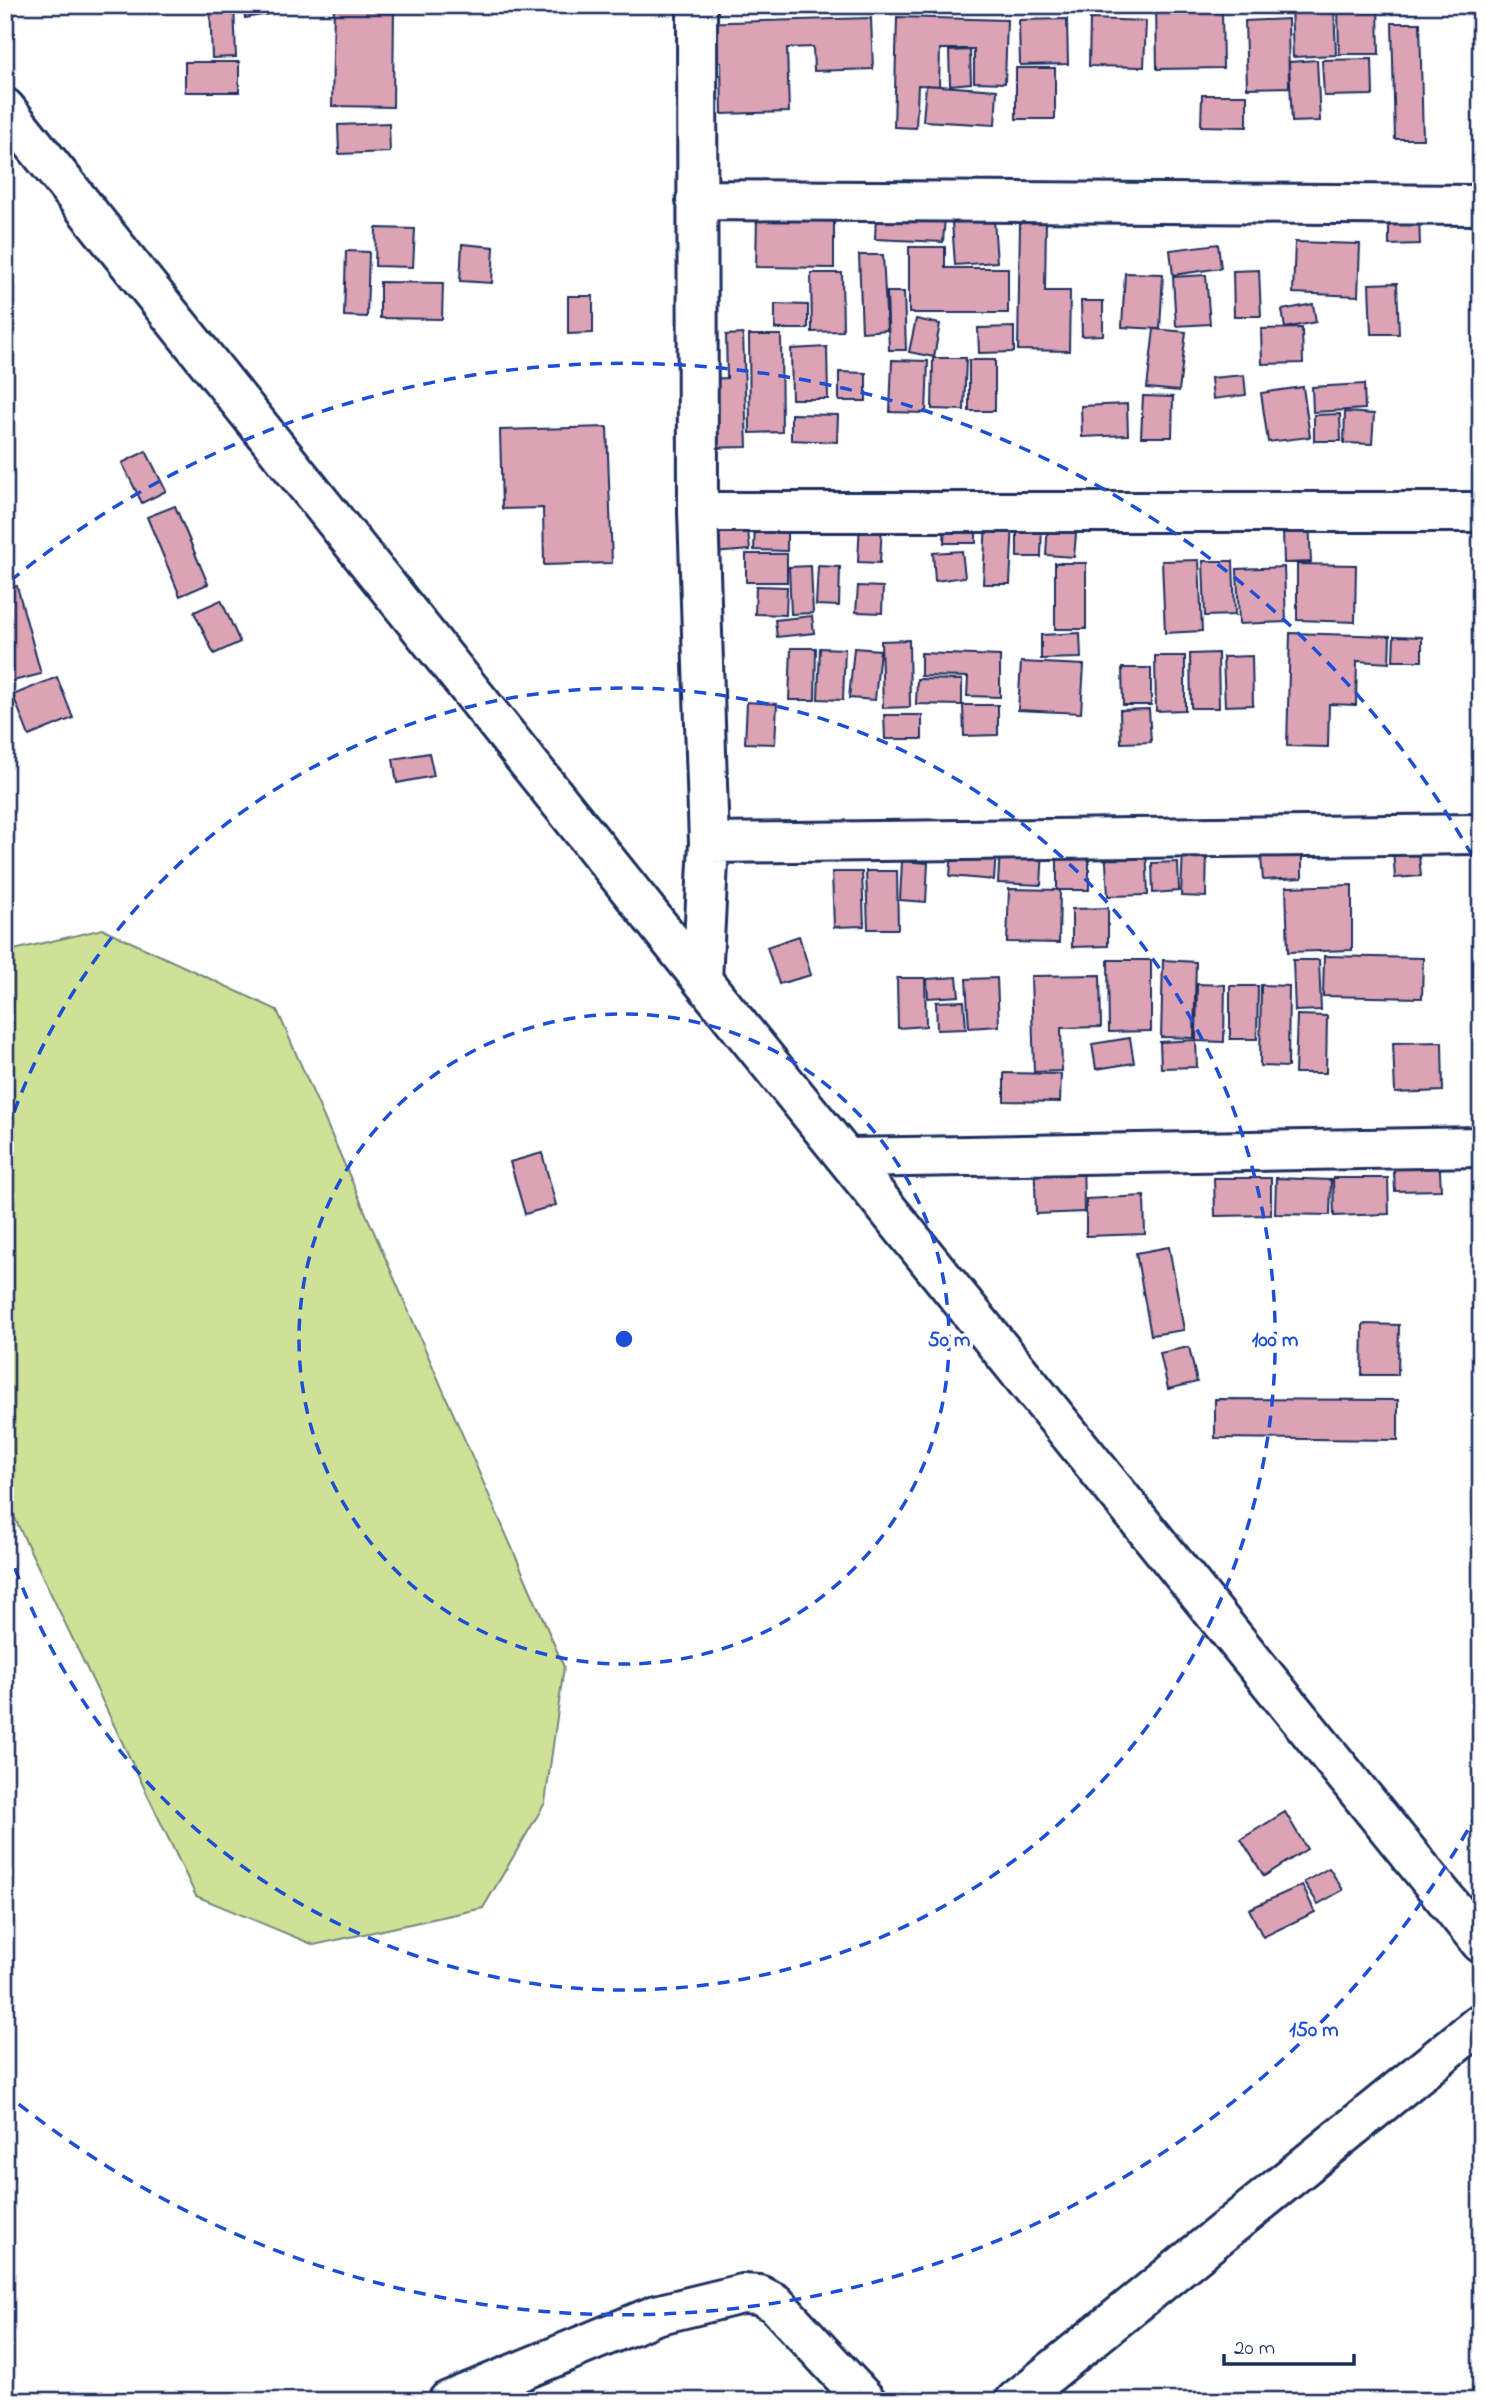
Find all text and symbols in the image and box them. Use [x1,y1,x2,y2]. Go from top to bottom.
text: 50 m [928,1326,970,1356]
text: 100 m [1252,1326,1298,1356]
centre of rings [612,1327,636,1351]
text: 150 m [1289,2016,1339,2046]
scale bar [1224,2322,1353,2366]
text: 20 m [1234,2334,1275,2364]

